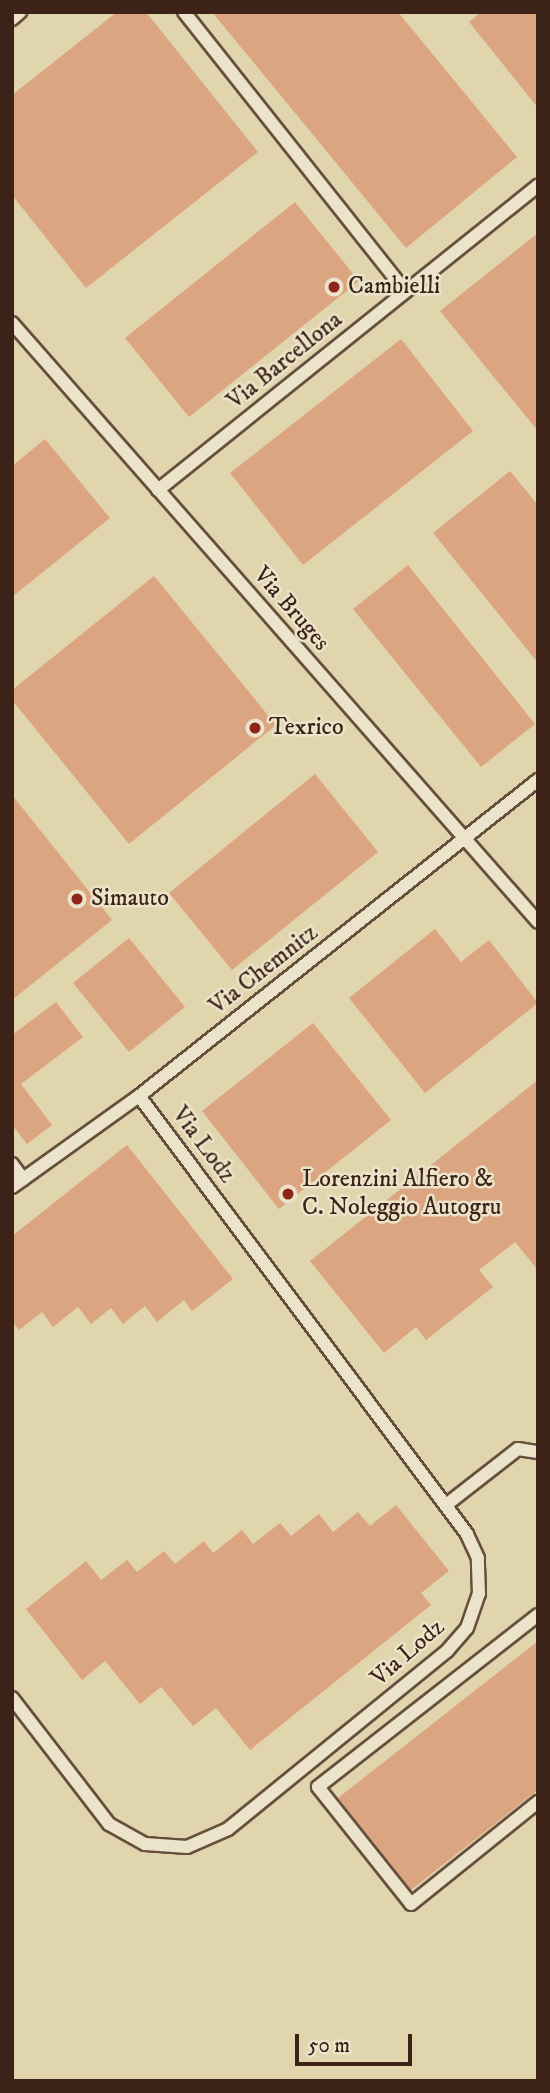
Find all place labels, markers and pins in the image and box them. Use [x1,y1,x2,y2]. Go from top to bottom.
place label: Cambielli [348,273,440,301]
marker: Cambielli [326,279,342,295]
place label: Texrico [269,714,344,742]
marker: Texrico [247,720,263,736]
place label: Simauto [91,885,169,913]
marker: Simauto [69,891,85,907]
place label: Lorenzini Alfiero & C. Noleggio Autogru [302,1166,501,1222]
marker: Lorenzini Alfiero & C. Noleggio Autogru [280,1186,296,1202]

